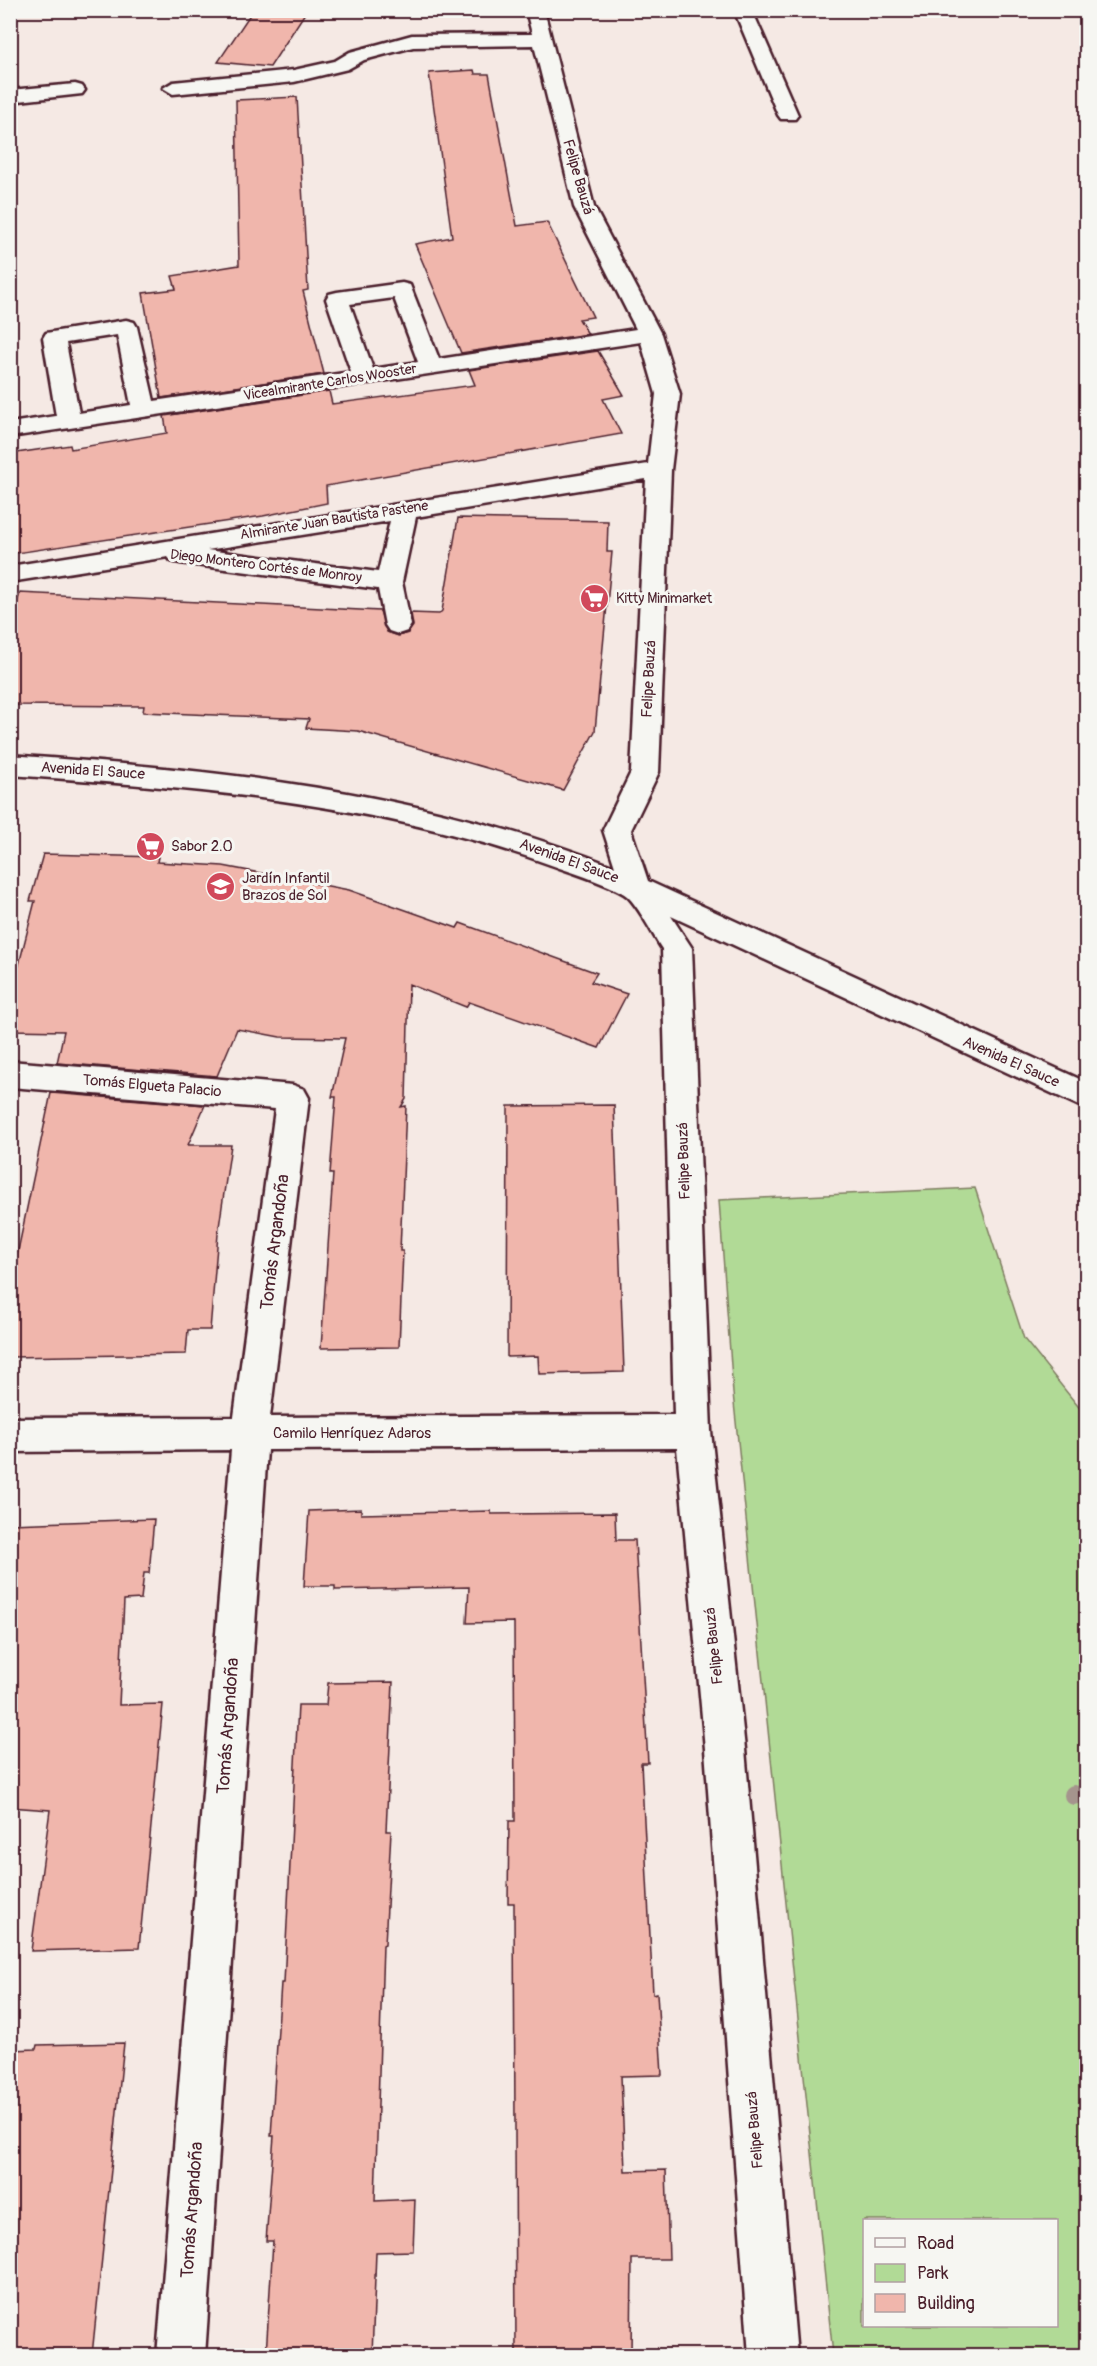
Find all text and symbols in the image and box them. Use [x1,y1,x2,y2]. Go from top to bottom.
street label: Felipe Bauzá [558,137,598,217]
street label: Vicealmirante Carlos Wooster [242,360,418,404]
street label: Almirante Juan Bautista Pastene [239,497,429,543]
street label: Diego Montero Cortés de Monroy [169,546,363,586]
supermarket icon: Kitty Minimarket [579,582,611,614]
place label: Kitty Minimarket [616,590,712,607]
street label: Felipe Bauzá [637,640,661,718]
street label: Avenida El Sauce [40,758,146,784]
supermarket icon: Sabor 2.0 [134,830,166,862]
street label: Avenida El Sauce [517,834,622,888]
place label: Sabor 2.0 [171,837,233,856]
place label: Jardín Infantil Brazos de Sol [242,869,330,905]
school or university icon: Jardín Infantil Brazos de Sol [205,871,237,903]
street label: Avenida El Sauce [960,1032,1063,1092]
street label: Tomás Elgueta Palacio [82,1070,222,1102]
street label: Felipe Bauzá [673,1122,695,1200]
street label: Tomás Argandoña [255,1173,295,1311]
street label: Camilo Henríquez Adaros [273,1424,431,1443]
street label: Felipe Bauzá [701,1606,727,1686]
street label: Tomás Argandoña [212,1657,244,1795]
street label: Felipe Bauzá [742,2091,768,2169]
street label: Tomás Argandoña [176,2141,208,2279]
legend [863,2219,1058,2327]
text: Road [917,2232,954,2255]
text: Park [917,2262,949,2285]
text: Building [917,2292,975,2315]

